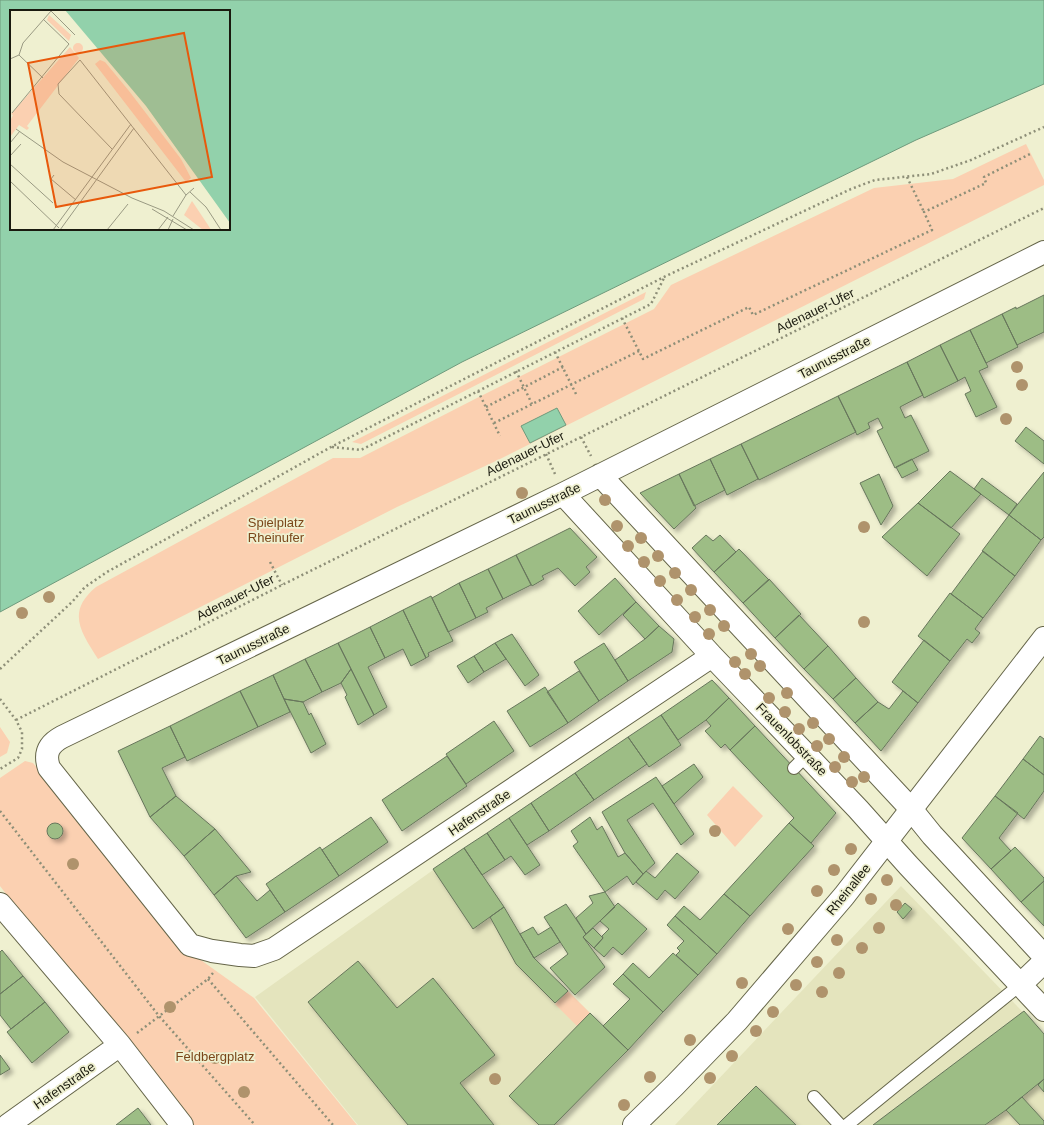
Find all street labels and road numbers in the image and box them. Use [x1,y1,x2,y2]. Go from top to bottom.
street label: Adenauer-Ufer [774,285,857,336]
street label: Taunusstraße [796,333,873,382]
street label: Adenauer-Ufer [484,428,567,479]
street label: Taunusstraße [506,479,583,527]
street label: Adenauer-Ufer [194,571,277,623]
street label: Taunusstraße [215,620,292,668]
street label: Frauenlobstraße [753,700,830,779]
street label: Hafenstraße [445,786,513,839]
street label: Rheinallee [823,861,874,918]
street label: Hafenstraße [31,1059,98,1112]

